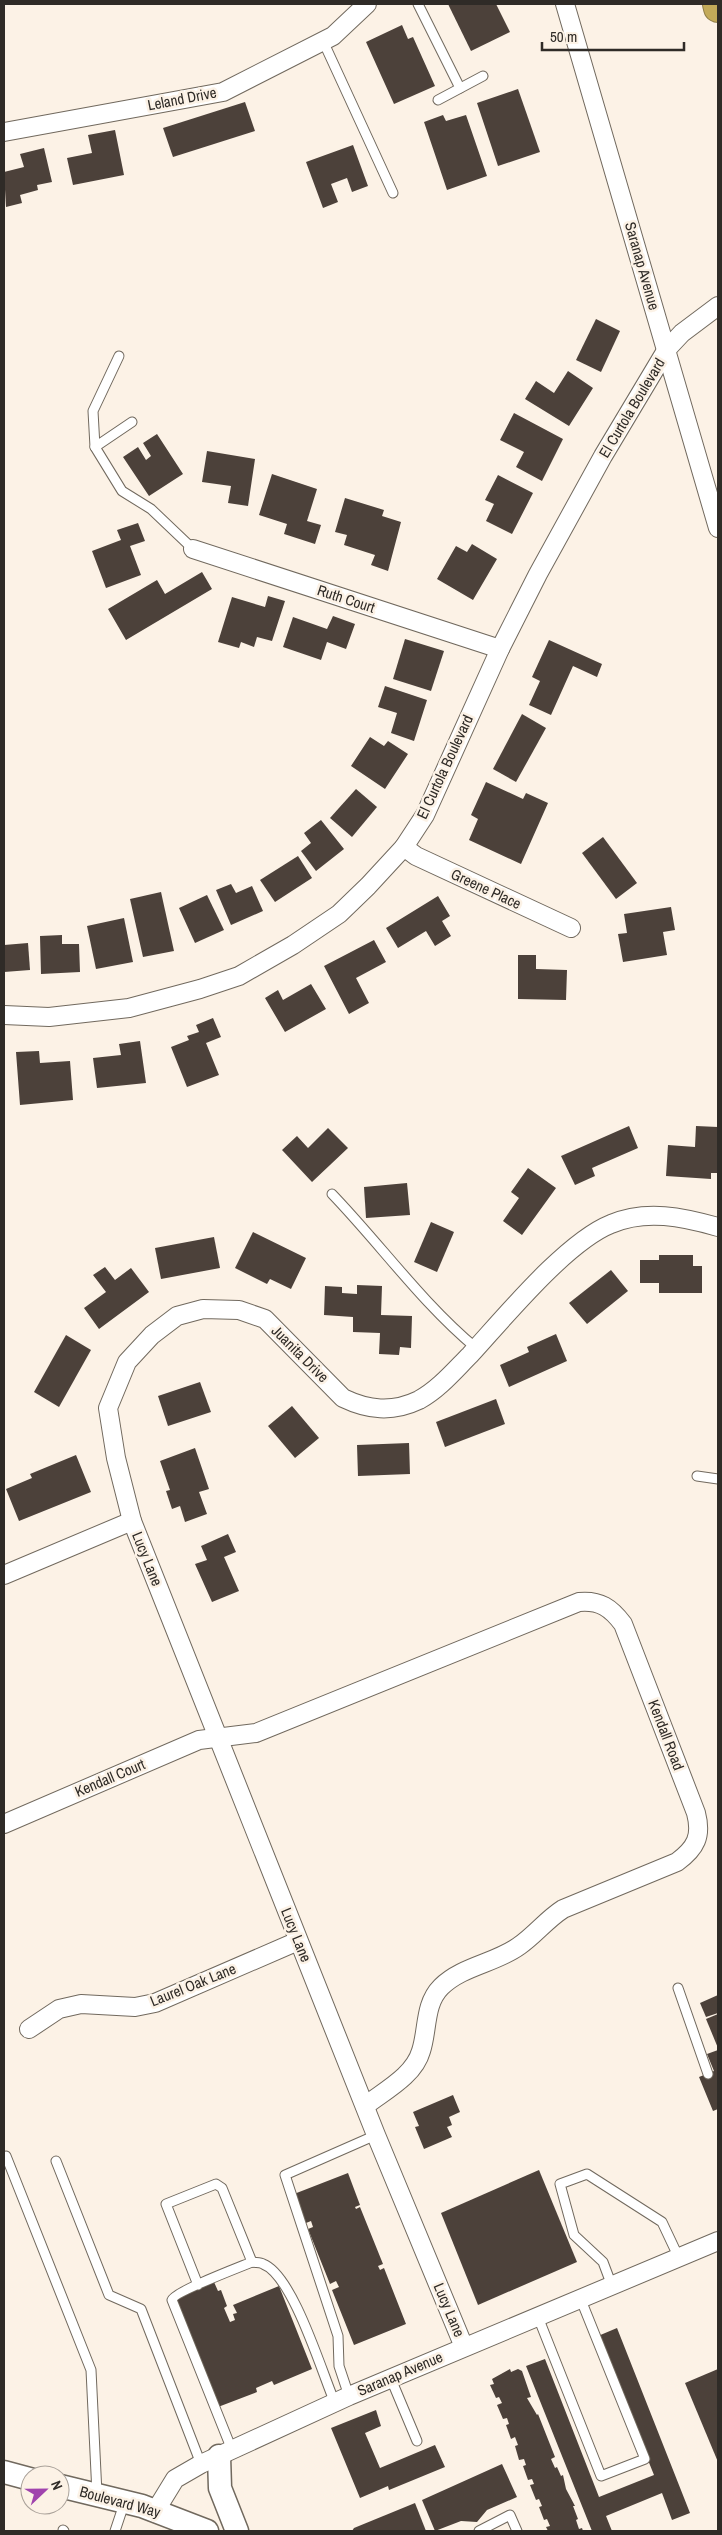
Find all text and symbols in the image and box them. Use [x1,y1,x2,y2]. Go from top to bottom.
scale bar [542,20,684,52]
text: 50 m [550,26,577,47]
street label: Leland Drive [146,82,218,115]
street label: Saranap Avenue [620,219,665,313]
street label: El Curtola Boulevard [594,354,670,461]
street label: Ruth Court [315,579,378,618]
street label: El Curtola Boulevard [411,711,478,822]
street label: Greene Place [448,863,525,914]
street label: Juanita Drive [267,1320,334,1387]
street label: Lucy Lane [127,1529,168,1589]
street label: Kendall Road [643,1697,690,1773]
street label: Kendall Court [71,1753,149,1802]
street label: Lucy Lane [276,1905,317,1965]
street label: Laurel Oak Lane [147,1958,239,2011]
street label: Lucy Lane [429,2280,470,2340]
street label: Saranap Avenue [354,2346,446,2401]
north arrow [20,2465,70,2515]
text: N [47,2478,67,2492]
street label: Boulevard Way [77,2481,164,2523]

